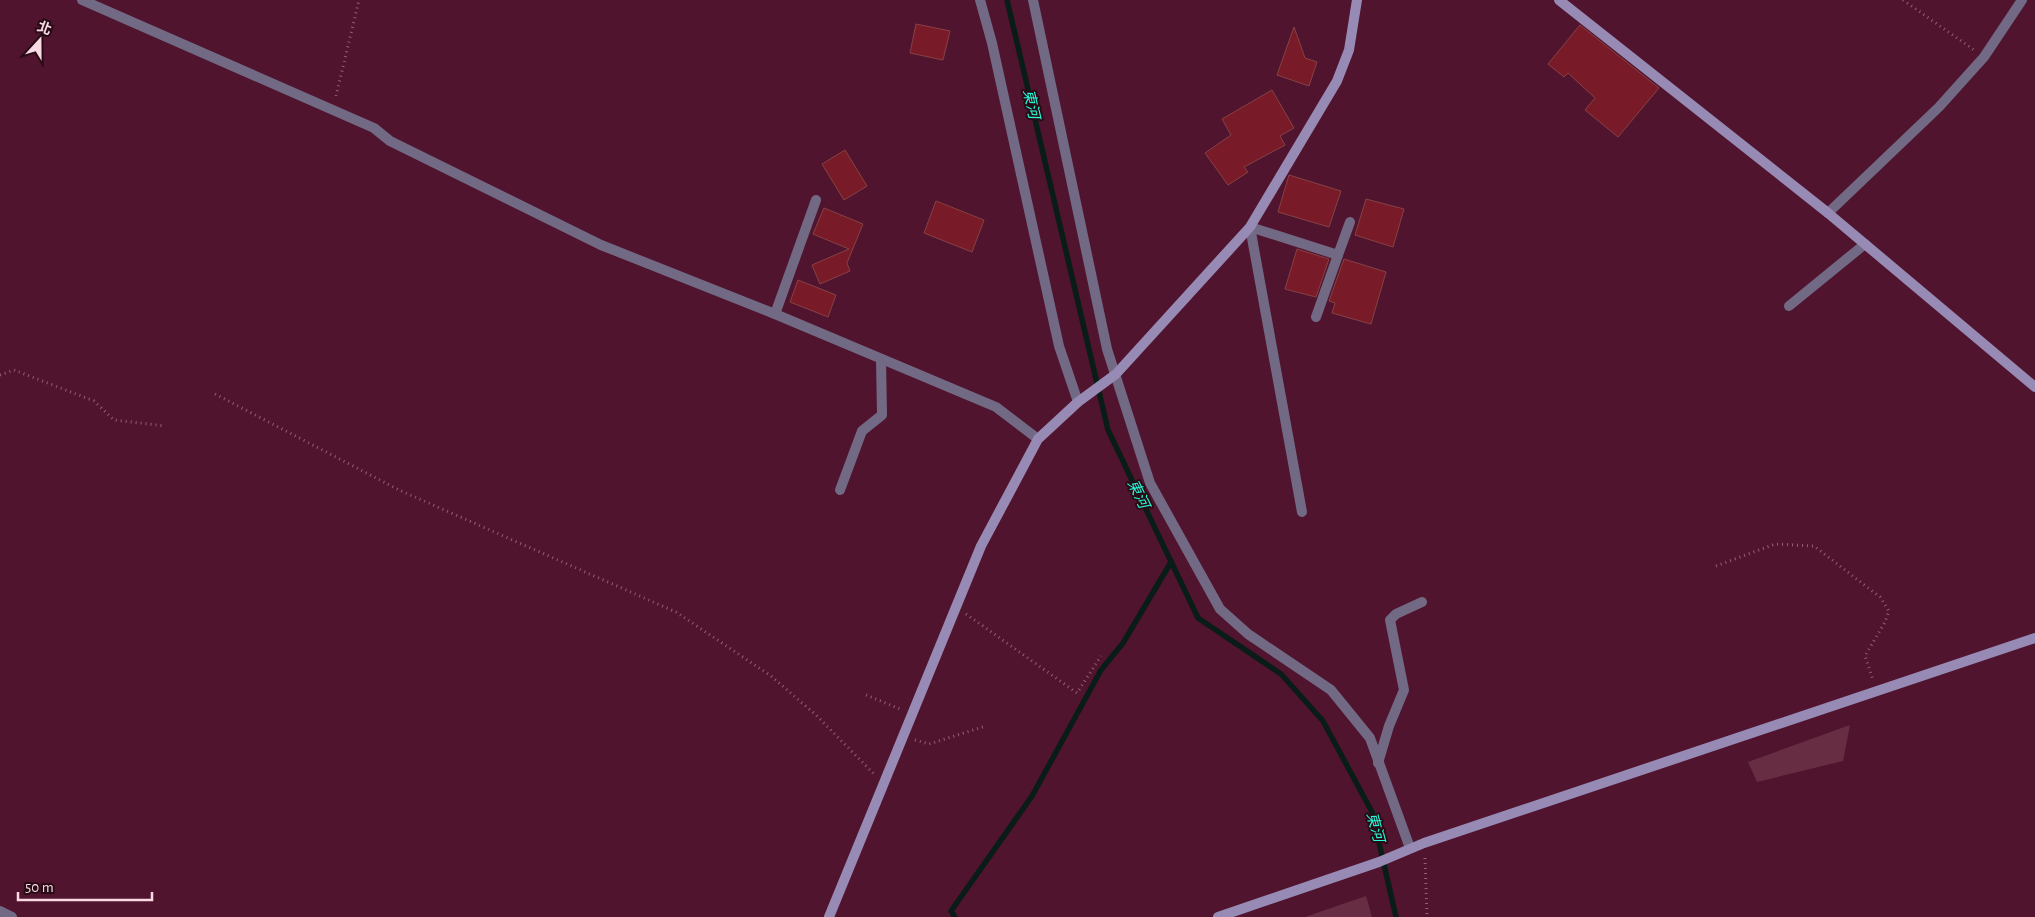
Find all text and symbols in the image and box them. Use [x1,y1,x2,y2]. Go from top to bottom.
north arrow [15,15,65,65]
text: 北 [35,19,54,38]
water label: 東河 [1020,87,1043,123]
water label: 東河 [1125,477,1154,513]
water label: 東河 [1364,810,1388,846]
scale bar [18,870,151,902]
text: 50 m [25,880,54,895]

